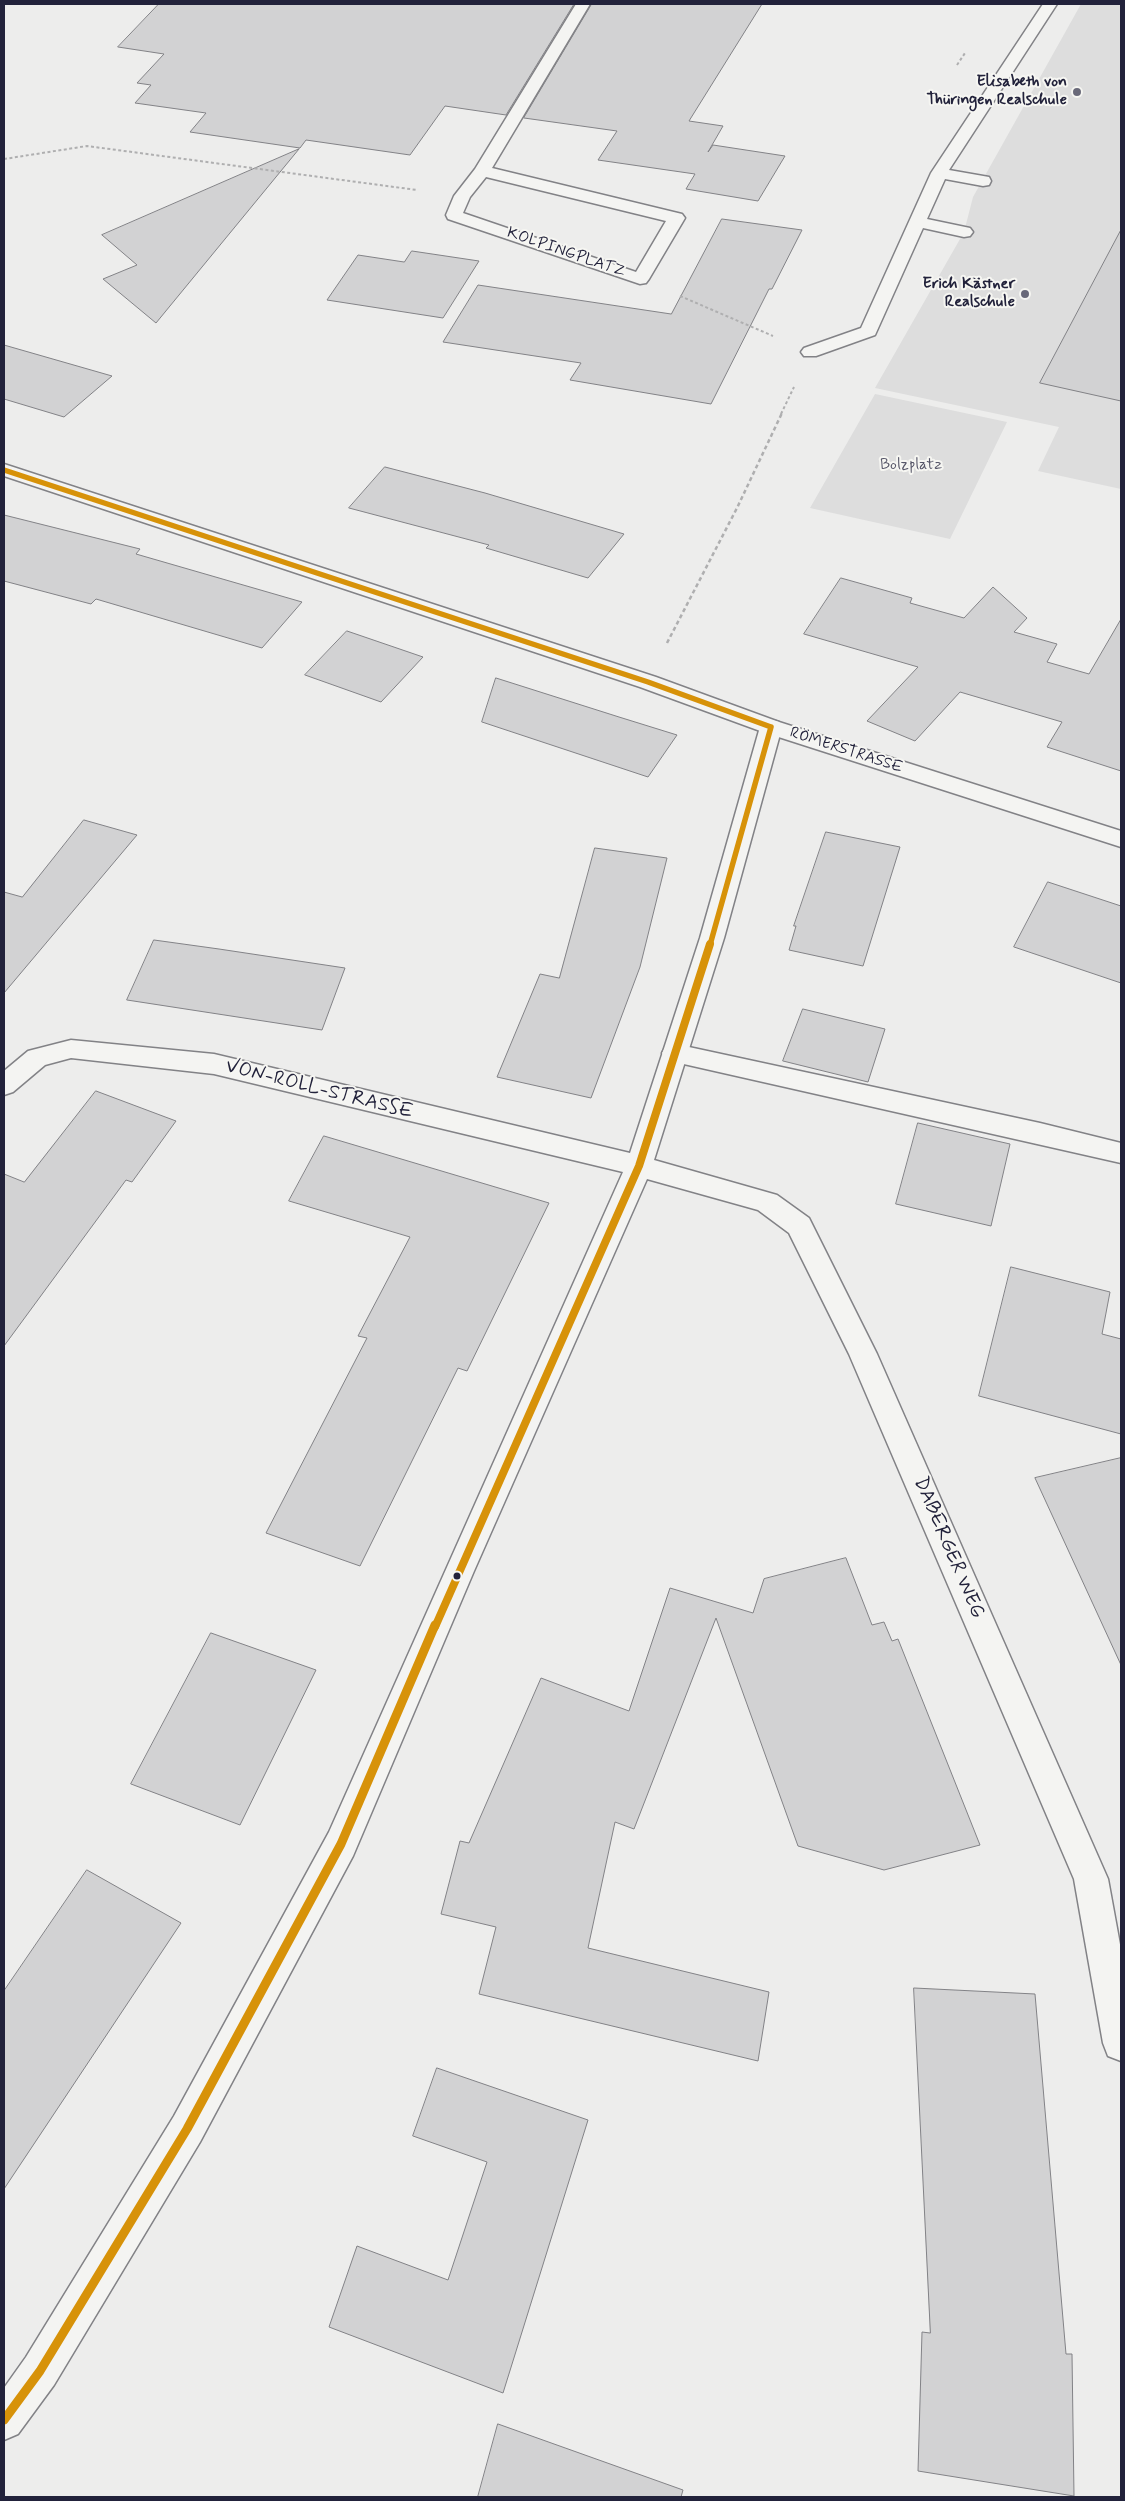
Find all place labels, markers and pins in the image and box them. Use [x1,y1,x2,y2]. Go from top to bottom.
place label: Elisabeth von Thüringen Realschule [927,73,1067,111]
marker: Elisabeth von Thüringen Realschule [1071,86,1083,98]
place label: Erich Kästner Realschule [923,275,1015,313]
marker: Erich Kästner Realschule [1019,288,1031,300]
unlabelled marker [452,1571,462,1581]

